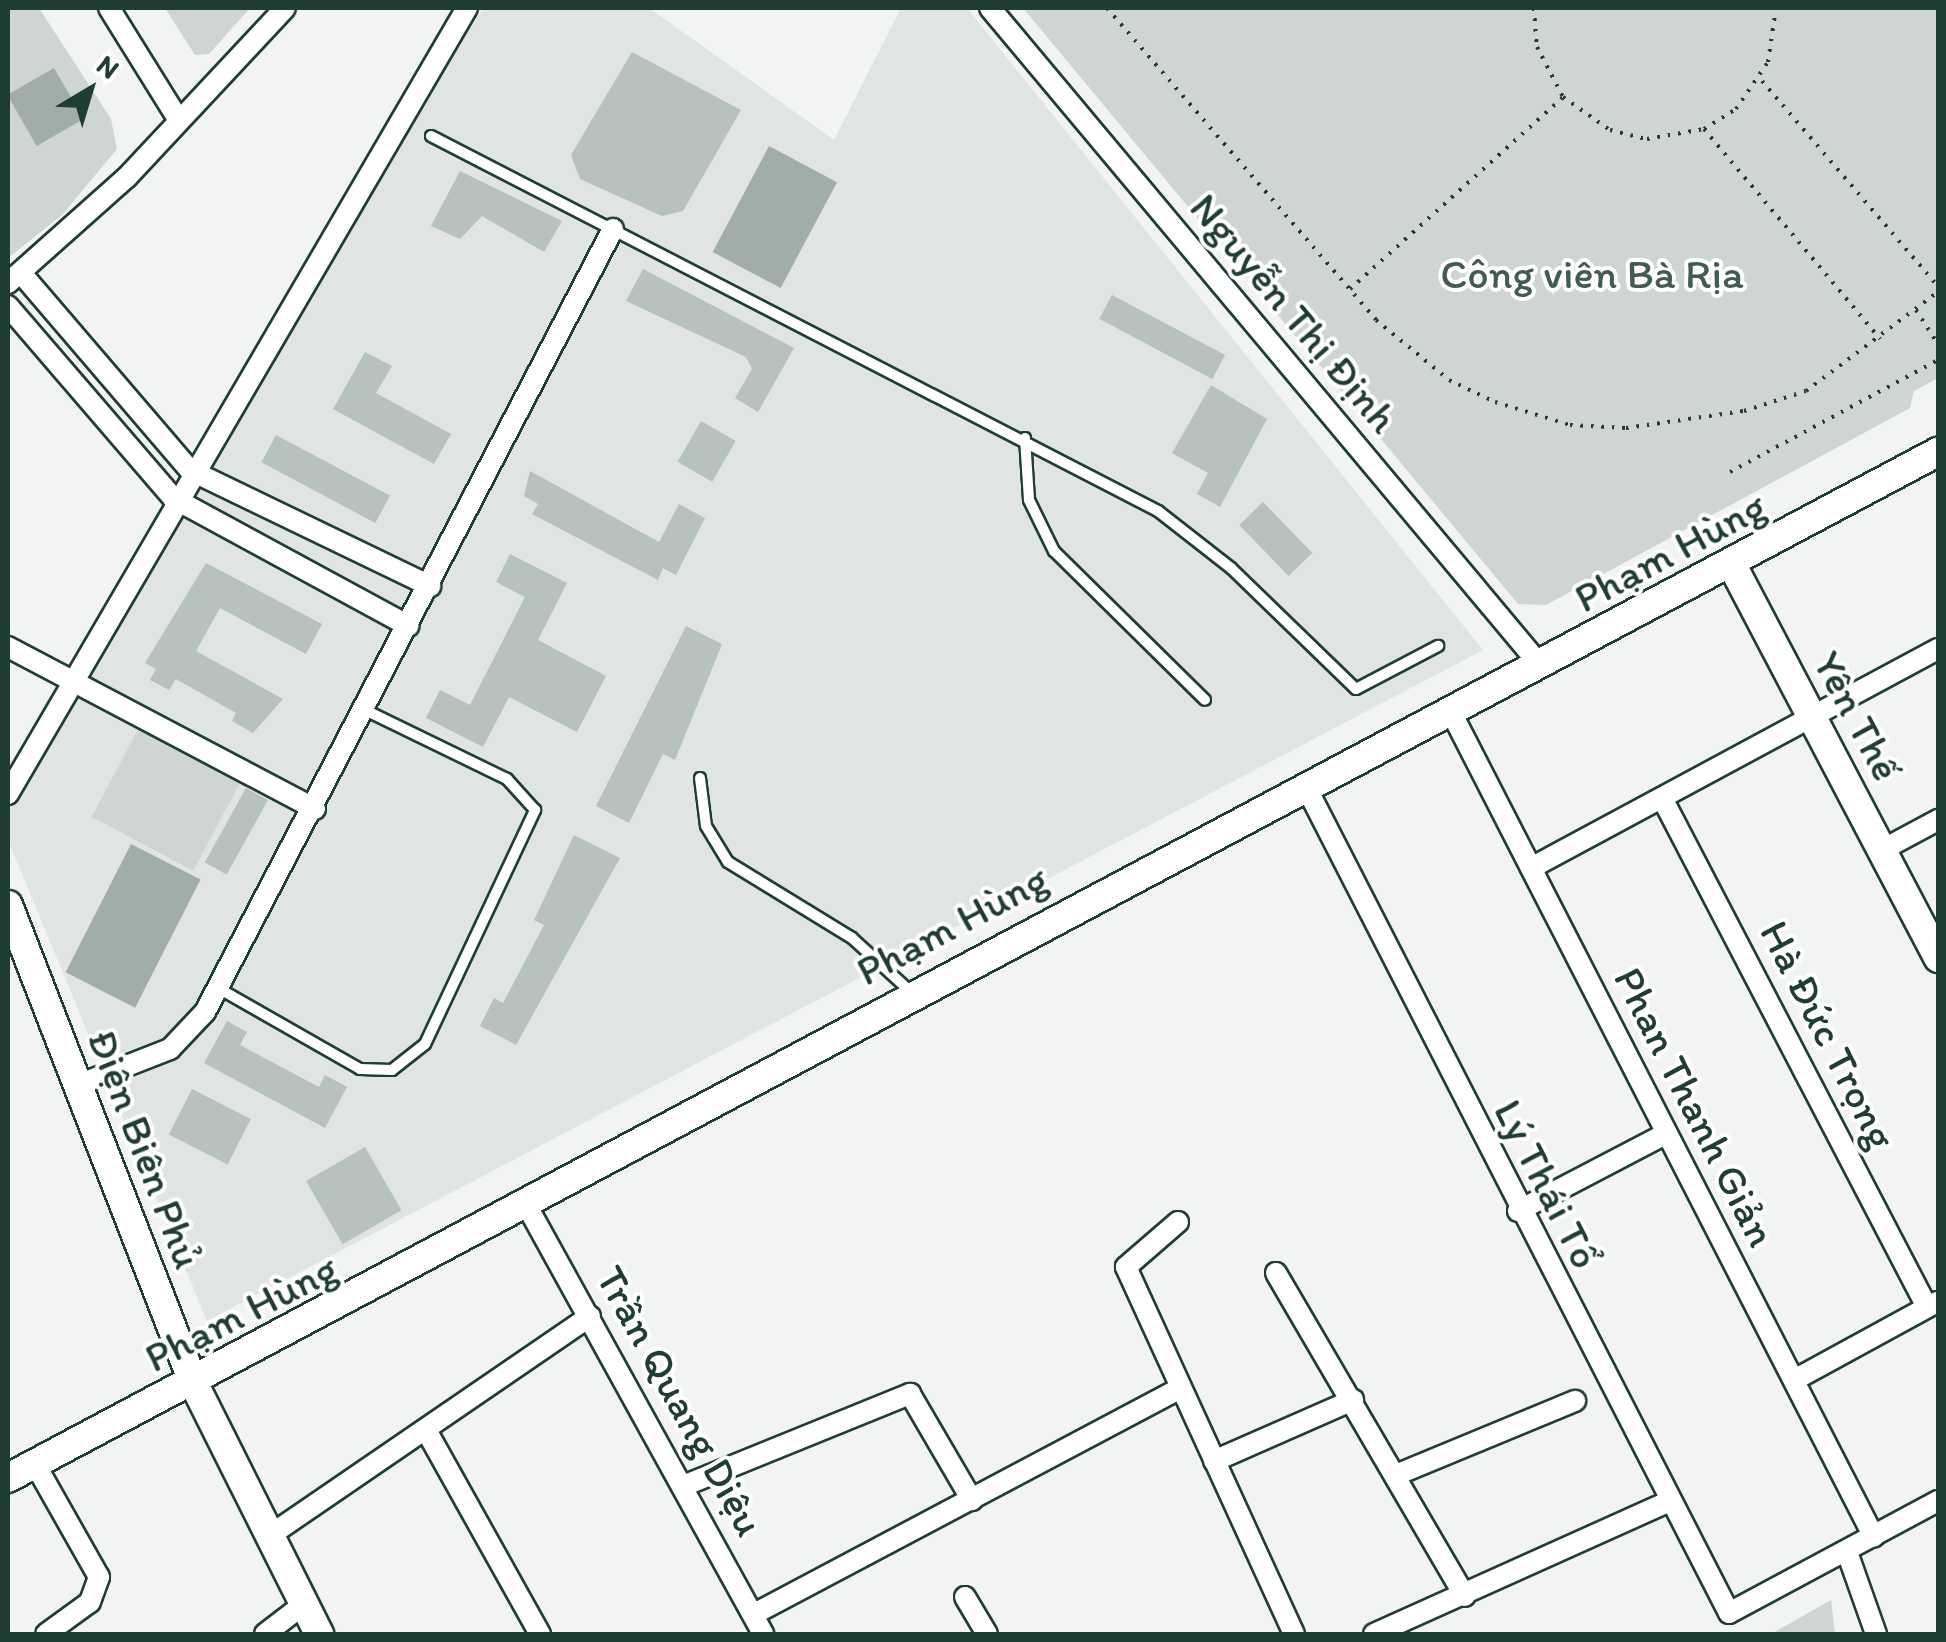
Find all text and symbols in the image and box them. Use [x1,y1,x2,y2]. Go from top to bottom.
north arrow [40,40,140,140]
text: N [91,47,126,86]
street label: Nguyễn Thị Định [1179,183,1409,443]
park label: Công viên Bà Rịa [1441,249,1743,299]
street label: Phạm Hùng [1565,480,1775,624]
street label: Yên Thế [1802,642,1912,790]
street label: Phạm Hùng [847,853,1057,997]
street label: Hà Đức Trọng [1750,914,1906,1156]
street label: Phan Thanh Giản [1603,958,1787,1256]
street label: Điện Biên Phủ [76,1022,214,1276]
street label: Lý Thái Tổ [1484,1093,1610,1275]
street label: Phạm Hùng [136,1243,346,1383]
street label: Trần Quang Diệu [585,1256,775,1546]

